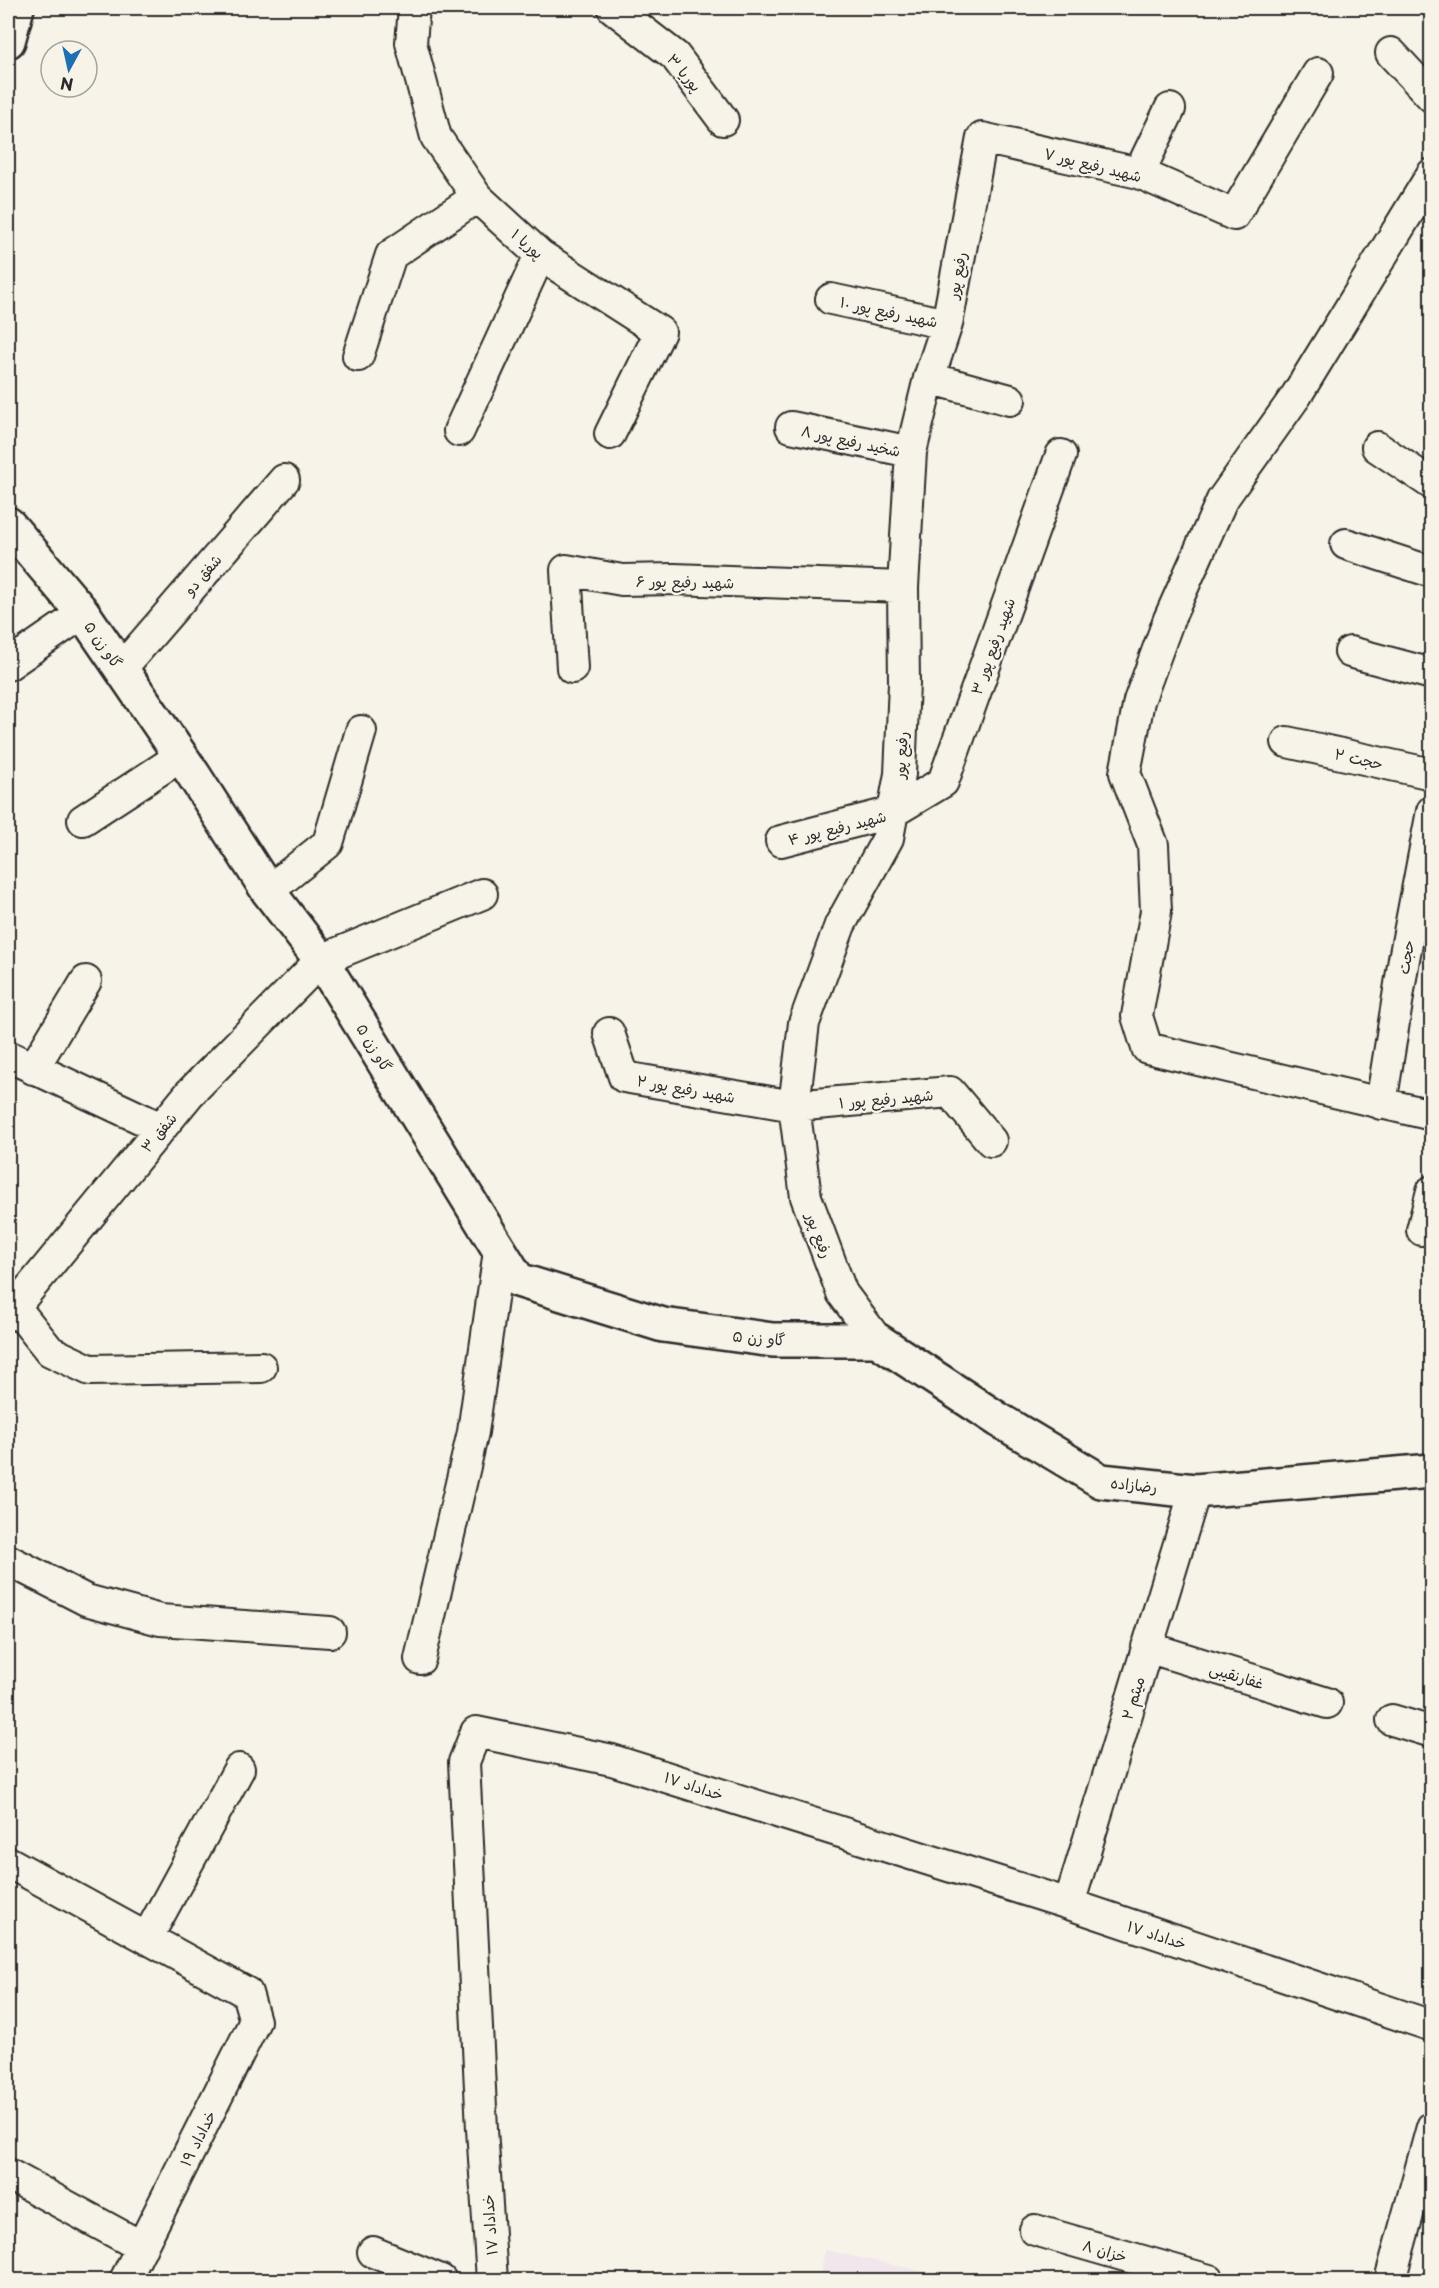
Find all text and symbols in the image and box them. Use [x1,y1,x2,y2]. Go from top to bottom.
north arrow [39,39,99,99]
street label: پوریا ۳ [662,48,708,96]
text: N [59,72,75,98]
street label: شهید رفیع پور ۷ [1041,141,1144,188]
street label: پوریا ۱ [507,222,549,264]
street label: رفیع پور [940,250,973,302]
street label: شهید رفیع پور ۱۰ [838,289,940,334]
street label: شخید رفیع پور ۸ [799,418,903,463]
street label: شفق دو [177,549,226,600]
street label: شهید رفیع پور ۶ [636,569,734,594]
street label: شهید رفیع پور ۳ [964,594,1021,698]
street label: گاو زن ۵ [79,616,129,672]
street label: رفیع پور [887,731,914,780]
street label: حجت ۲ [1332,741,1386,775]
street label: شهید رفیع پور ۴ [785,804,889,851]
street label: حجت [1391,938,1419,976]
street label: گاو زن ۵ [352,1018,398,1076]
street label: شهید رفیع پور ۲ [635,1068,737,1109]
street label: شهید رفیع پور ۱ [838,1082,934,1115]
street label: شفق ۳ [135,1107,181,1157]
street label: رفیع پور [800,1208,839,1262]
street label: گاو زن ۵ [732,1323,786,1351]
street label: رضازاده [1110,1470,1158,1498]
street label: غفارنقیبی [1207,1656,1267,1694]
street label: میثم ۲ [1115,1673,1151,1723]
street label: خداداد ۱۷ [661,1765,727,1805]
street label: خداداد ۱۷ [1124,1914,1190,1954]
street label: خداداد ۱۹ [173,2106,221,2170]
street label: خداداد ۱۷ [475,2194,503,2256]
street label: خزان ۸ [1080,2233,1130,2267]

